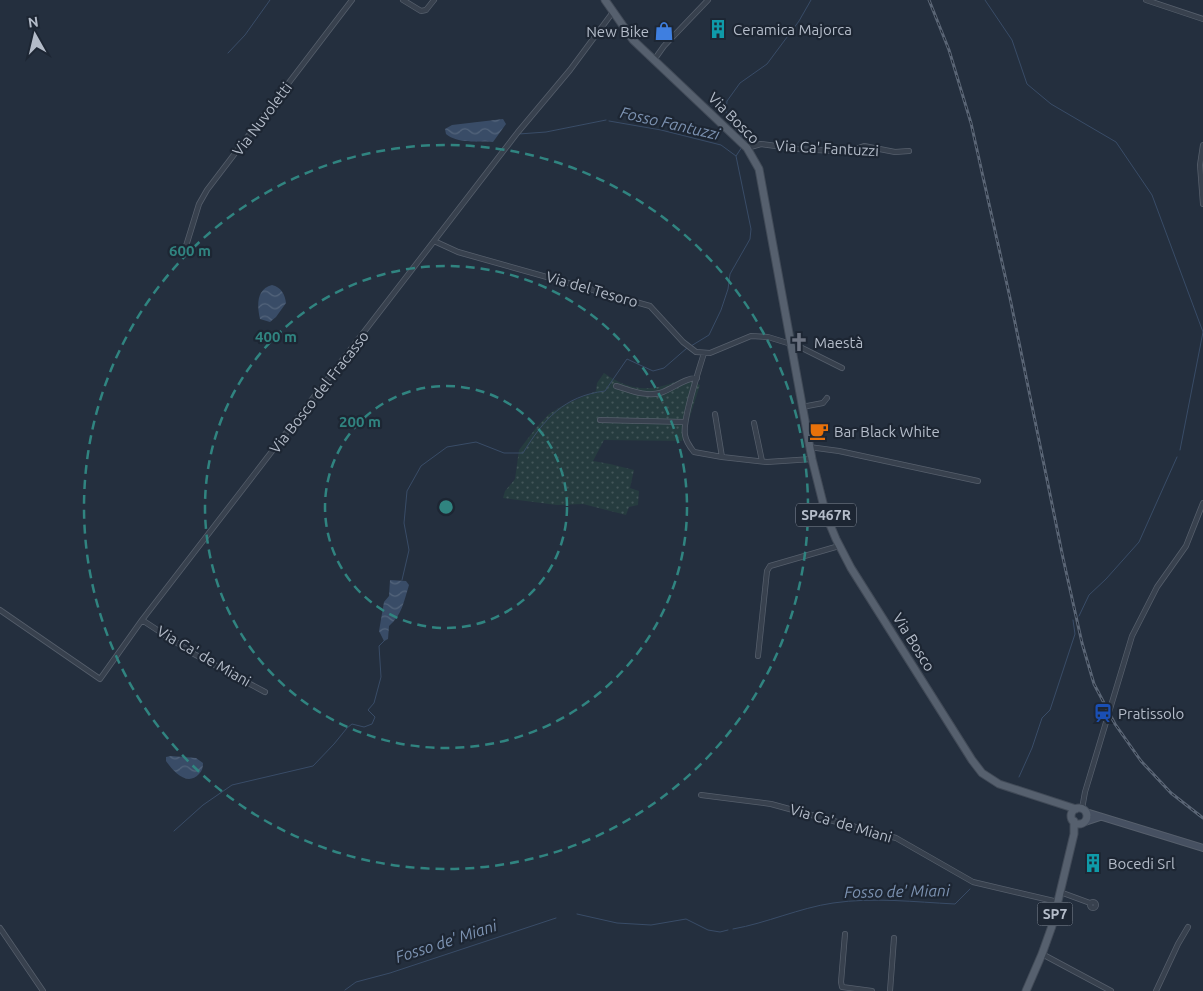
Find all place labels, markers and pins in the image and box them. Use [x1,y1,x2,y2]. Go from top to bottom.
building icon: Ceramica Majorca [707,18,729,40]
shop icon: New Bike [653,20,675,42]
place label: Ceramica Majorca [733,21,852,38]
place label: New Bike [586,23,649,40]
church icon: Maestà [788,331,810,353]
place label: Maestà [814,334,863,351]
cafe icon: Bar Black White [808,420,830,442]
place label: Bar Black White [834,423,940,440]
centre of rings [437,498,455,516]
station icon: Pratissolo [1092,702,1114,724]
place label: Pratissolo [1118,705,1184,722]
building icon: Bocedi Srl [1082,852,1104,874]
place label: Bocedi Srl [1108,855,1175,872]

